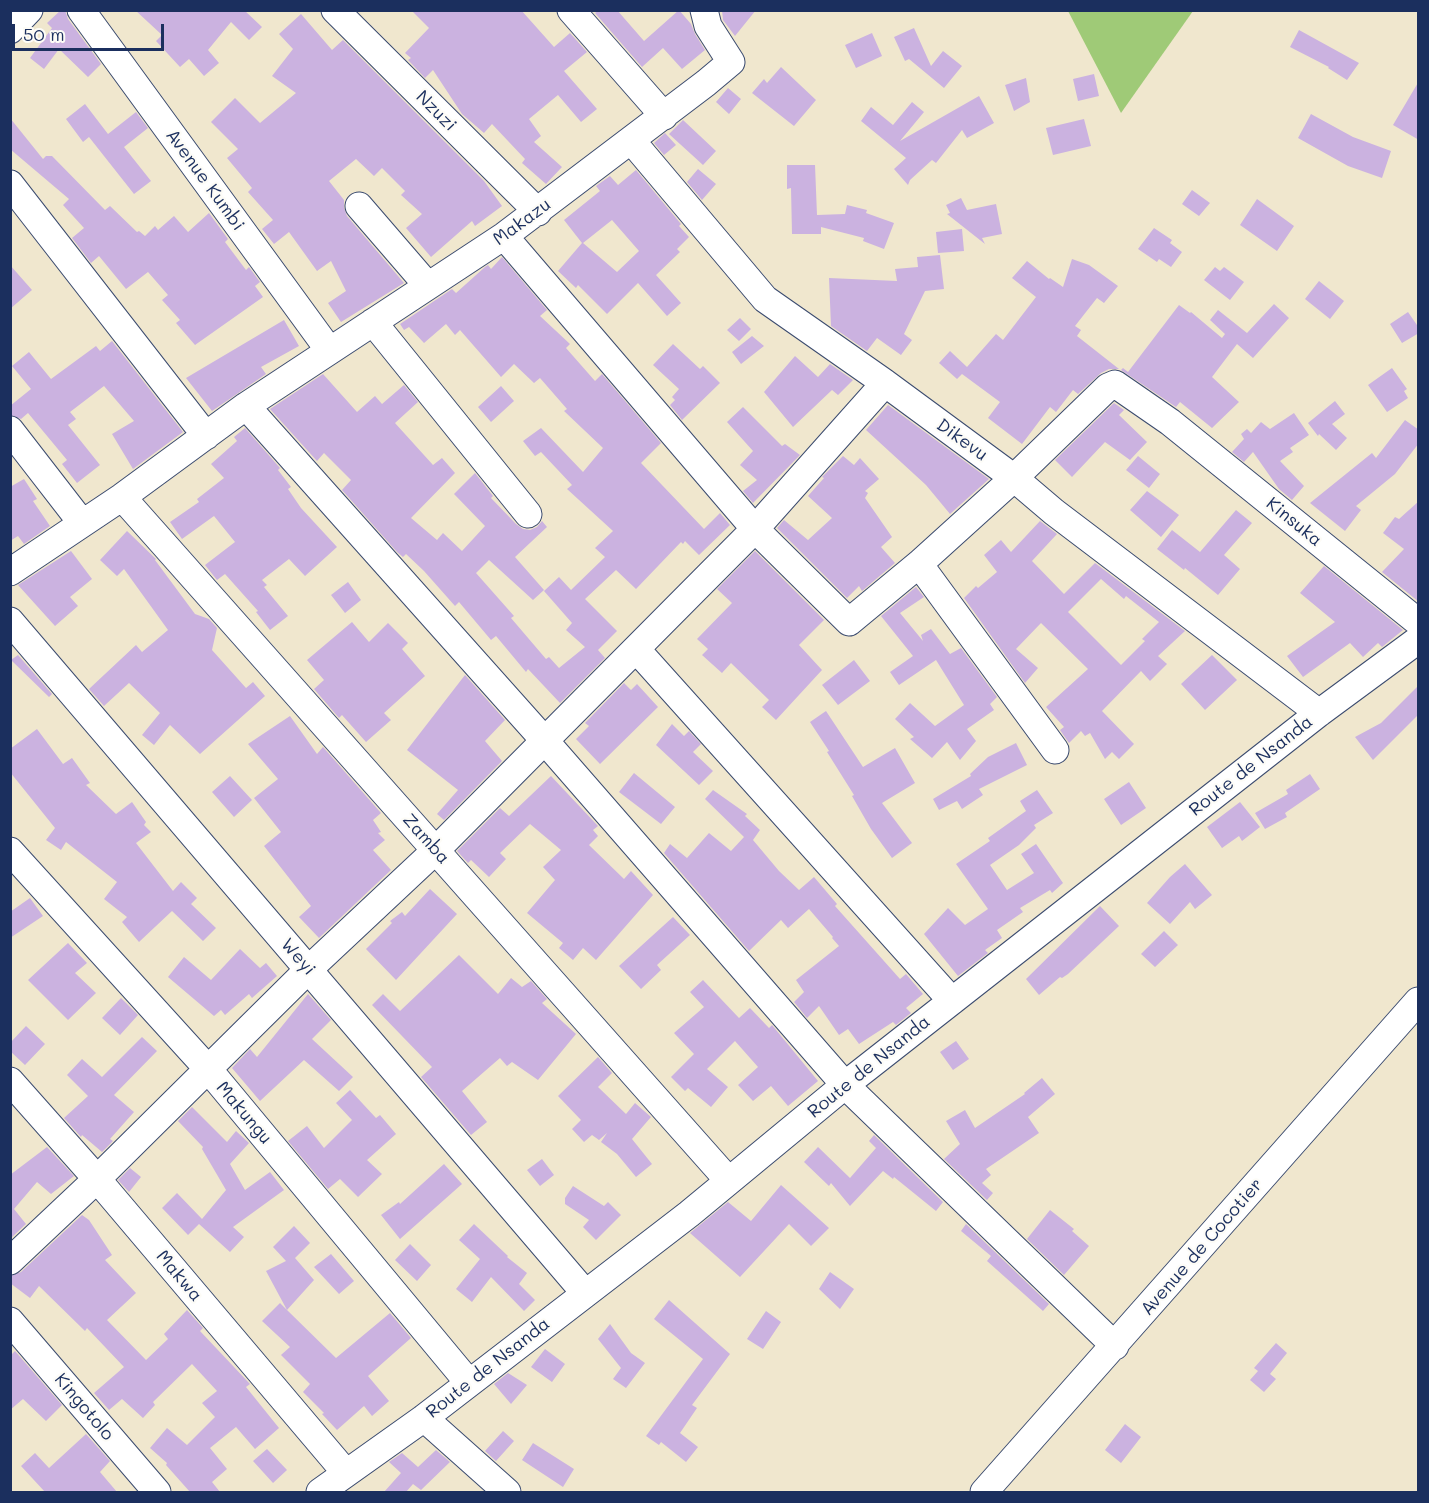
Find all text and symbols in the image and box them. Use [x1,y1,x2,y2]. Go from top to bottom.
scale bar [15,12,166,50]
text: 50 m [23,22,65,46]
street label: Nzuzi [411,86,461,136]
street label: Avenue Kumbi [161,125,249,235]
street label: Makazu [489,194,555,250]
street label: Dikevu [932,414,992,466]
street label: Kinsuka [1262,493,1326,551]
street label: Route de Nsanda [1185,711,1317,821]
street label: Zamba [398,809,454,869]
street label: Weyi [276,934,320,980]
street label: Route de Nsanda [804,1011,934,1123]
street label: Makungu [212,1077,276,1149]
street label: Avenue de Cocotier [1137,1174,1267,1320]
street label: Makwa [151,1246,207,1306]
street label: Route de Nsanda [422,1313,554,1423]
street label: Kingotolo [50,1369,118,1445]

